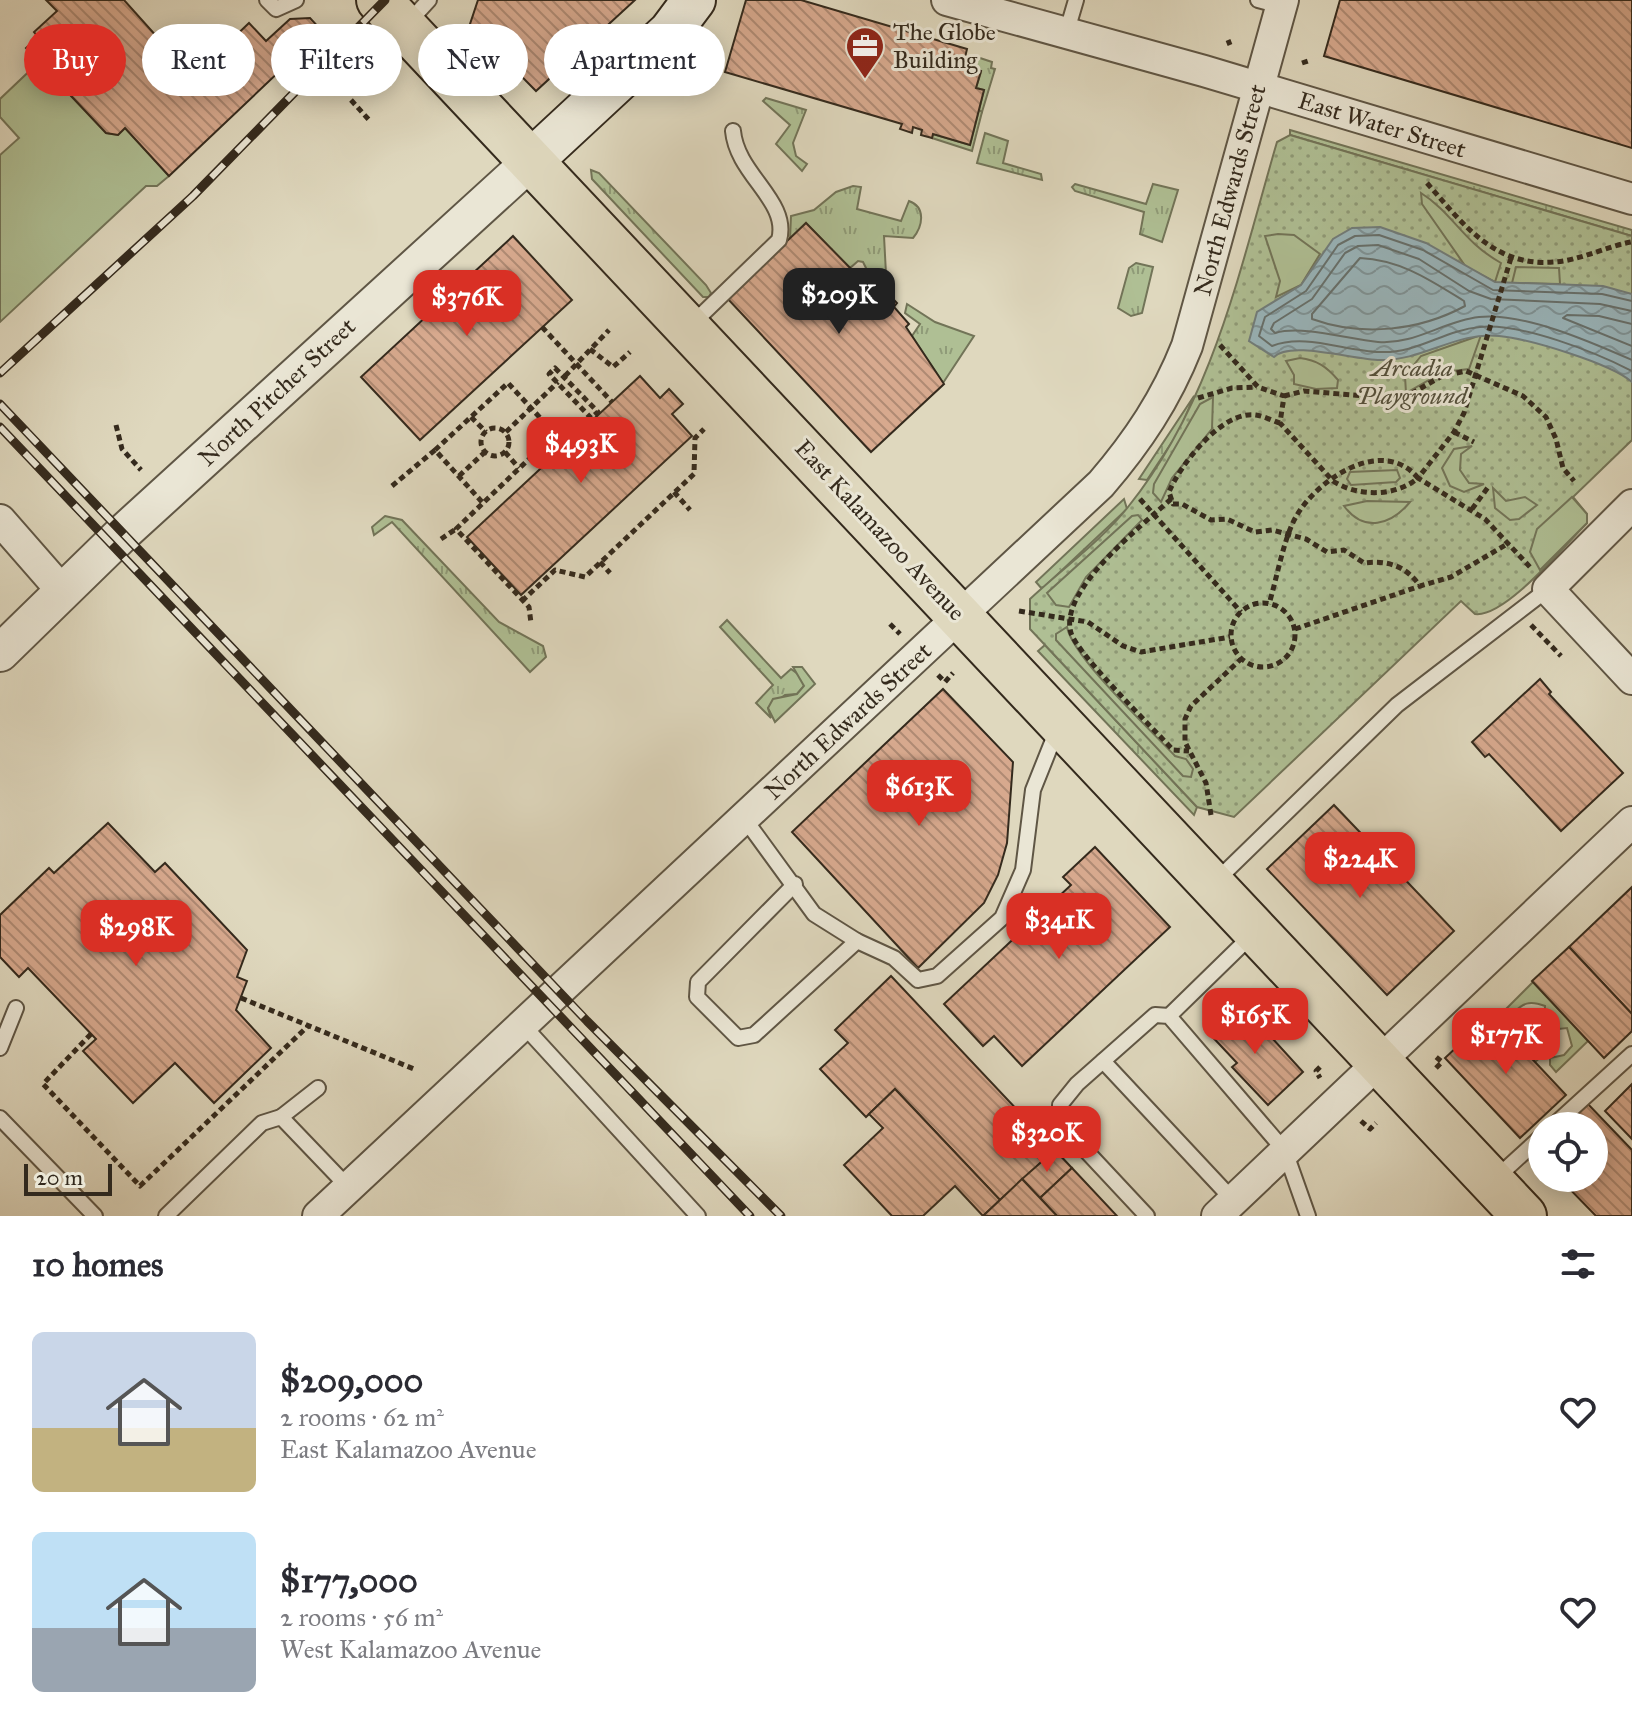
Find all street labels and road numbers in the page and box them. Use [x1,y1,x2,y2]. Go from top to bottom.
street label: North Edwards Street [1187,81,1273,299]
street label: East Water Street [1295,85,1470,165]
street label: North Pitcher Street [192,311,362,473]
street label: East Kalamazoo Avenue [788,433,972,627]
street label: North Edwards Street [758,636,938,806]

